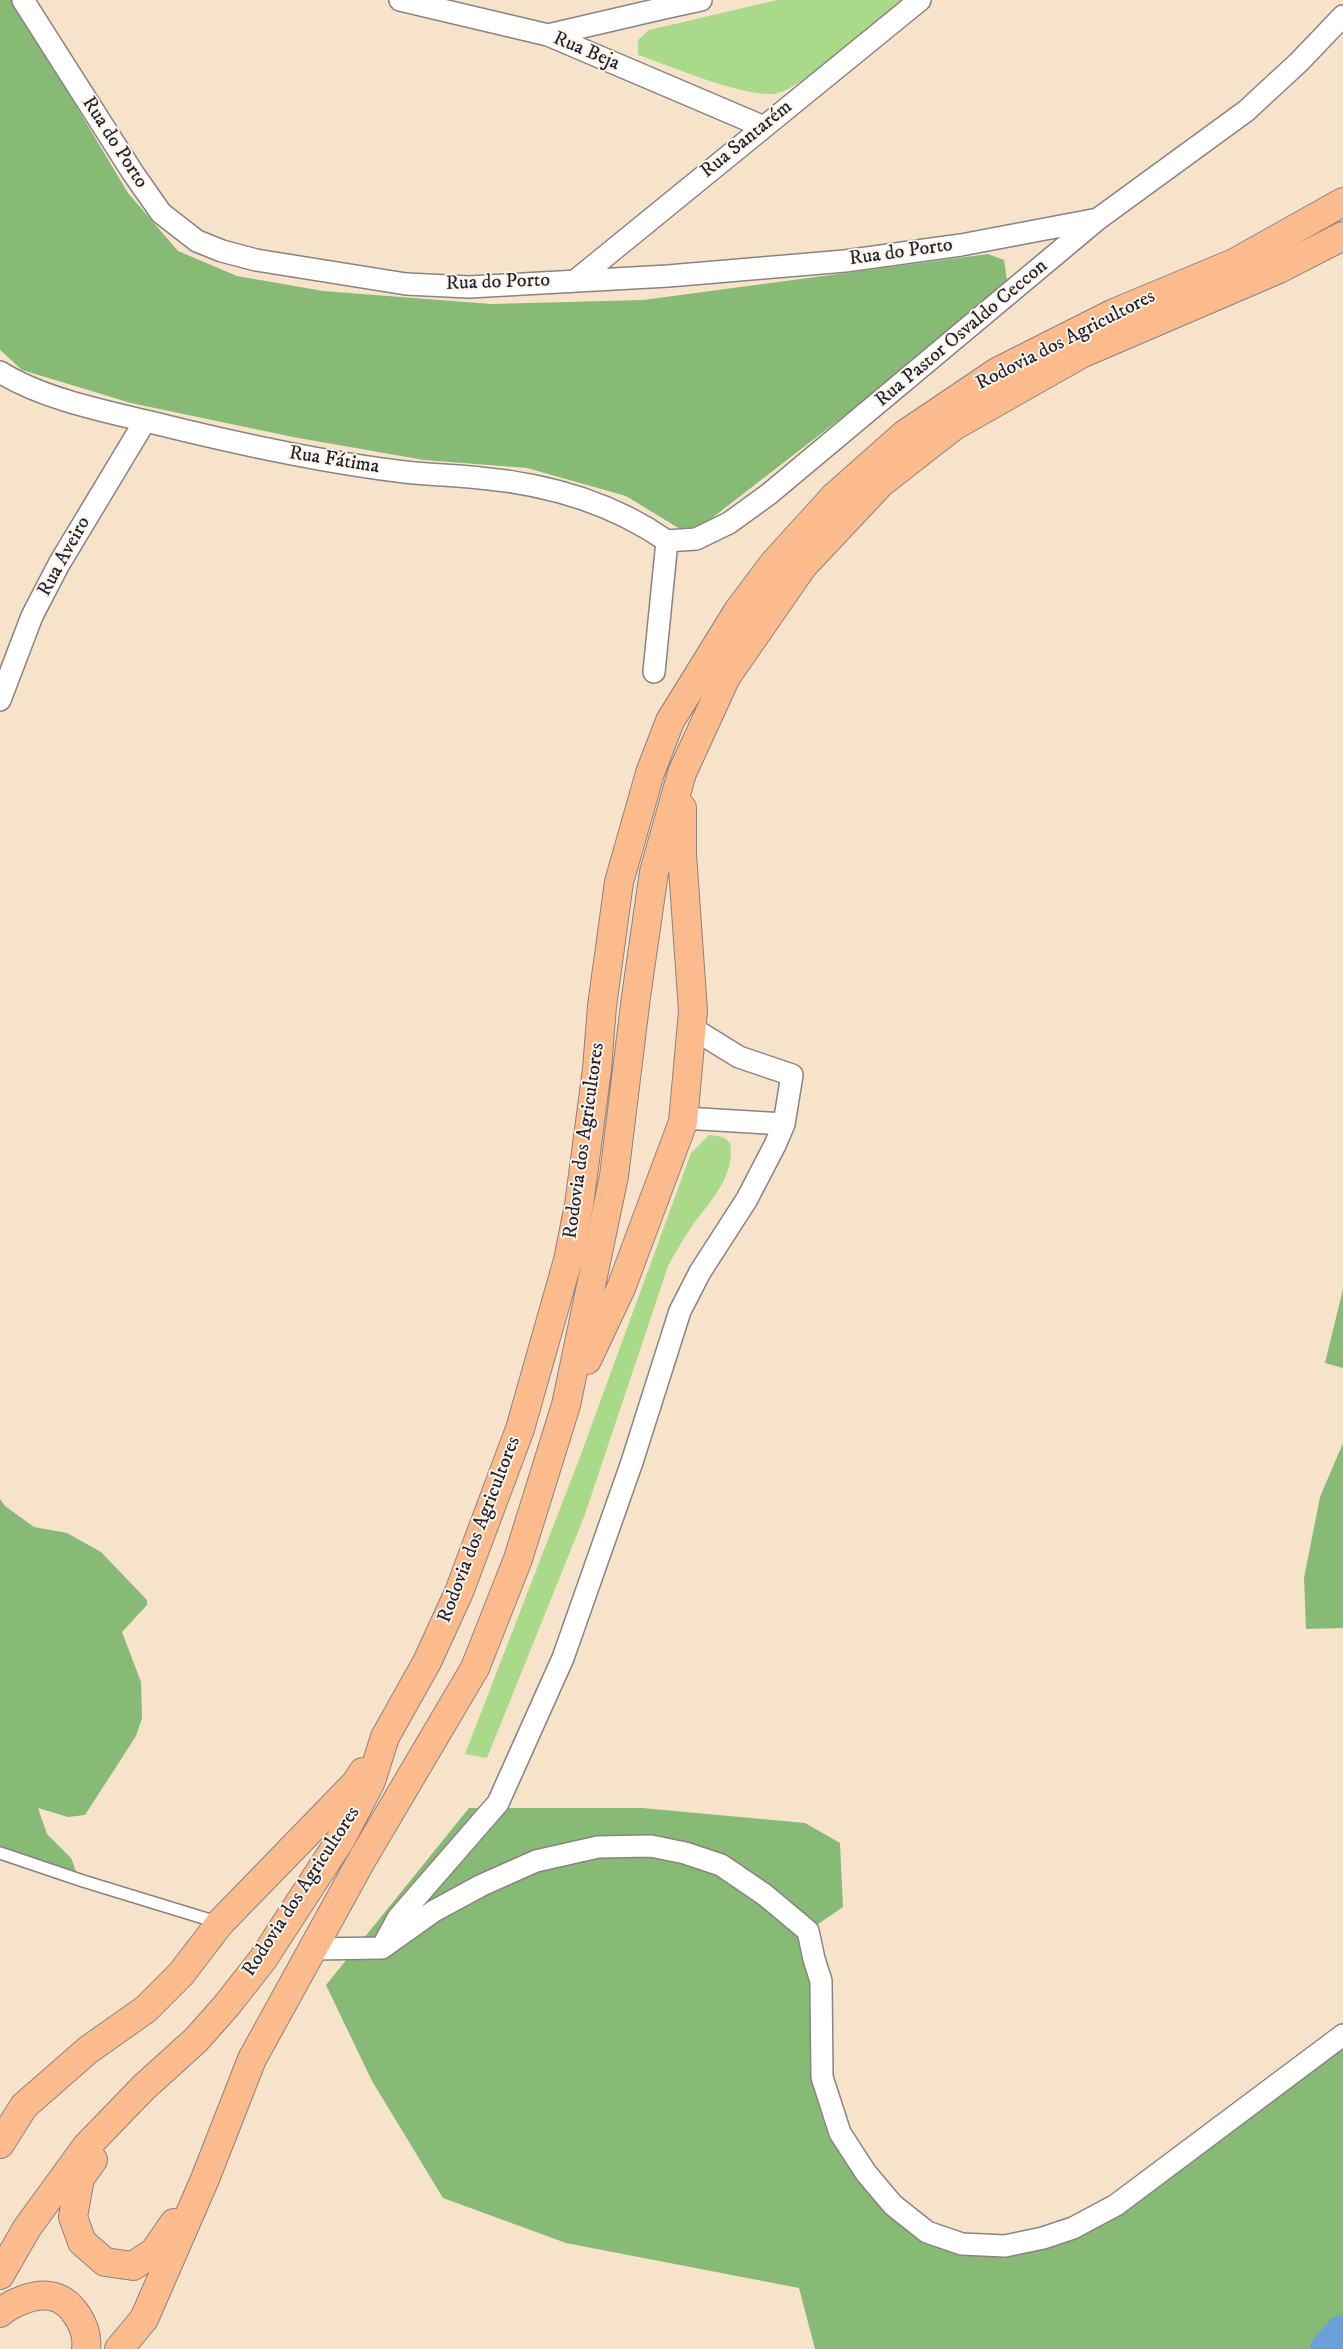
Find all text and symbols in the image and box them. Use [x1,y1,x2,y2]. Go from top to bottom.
street label: Rua Beja [549,27,623,77]
street label: Rua do Porto [76,93,152,193]
street label: Rua Santarém [696,96,798,184]
street label: Rua do Porto [848,234,954,272]
street label: Rua Pastor Osvaldo Ceccon [871,255,1053,413]
street label: Rua do Porto [446,269,550,297]
street label: Rodovia dos Agricultores [972,285,1160,397]
street label: Rua Fátima [287,442,381,480]
street label: Rua Aveiro [33,513,97,601]
street label: Rodovia dos Agricultores [559,1041,611,1241]
street label: Rodovia dos Agricultores [433,1433,527,1627]
street label: Rodovia dos Agricultores [238,1803,366,1981]

